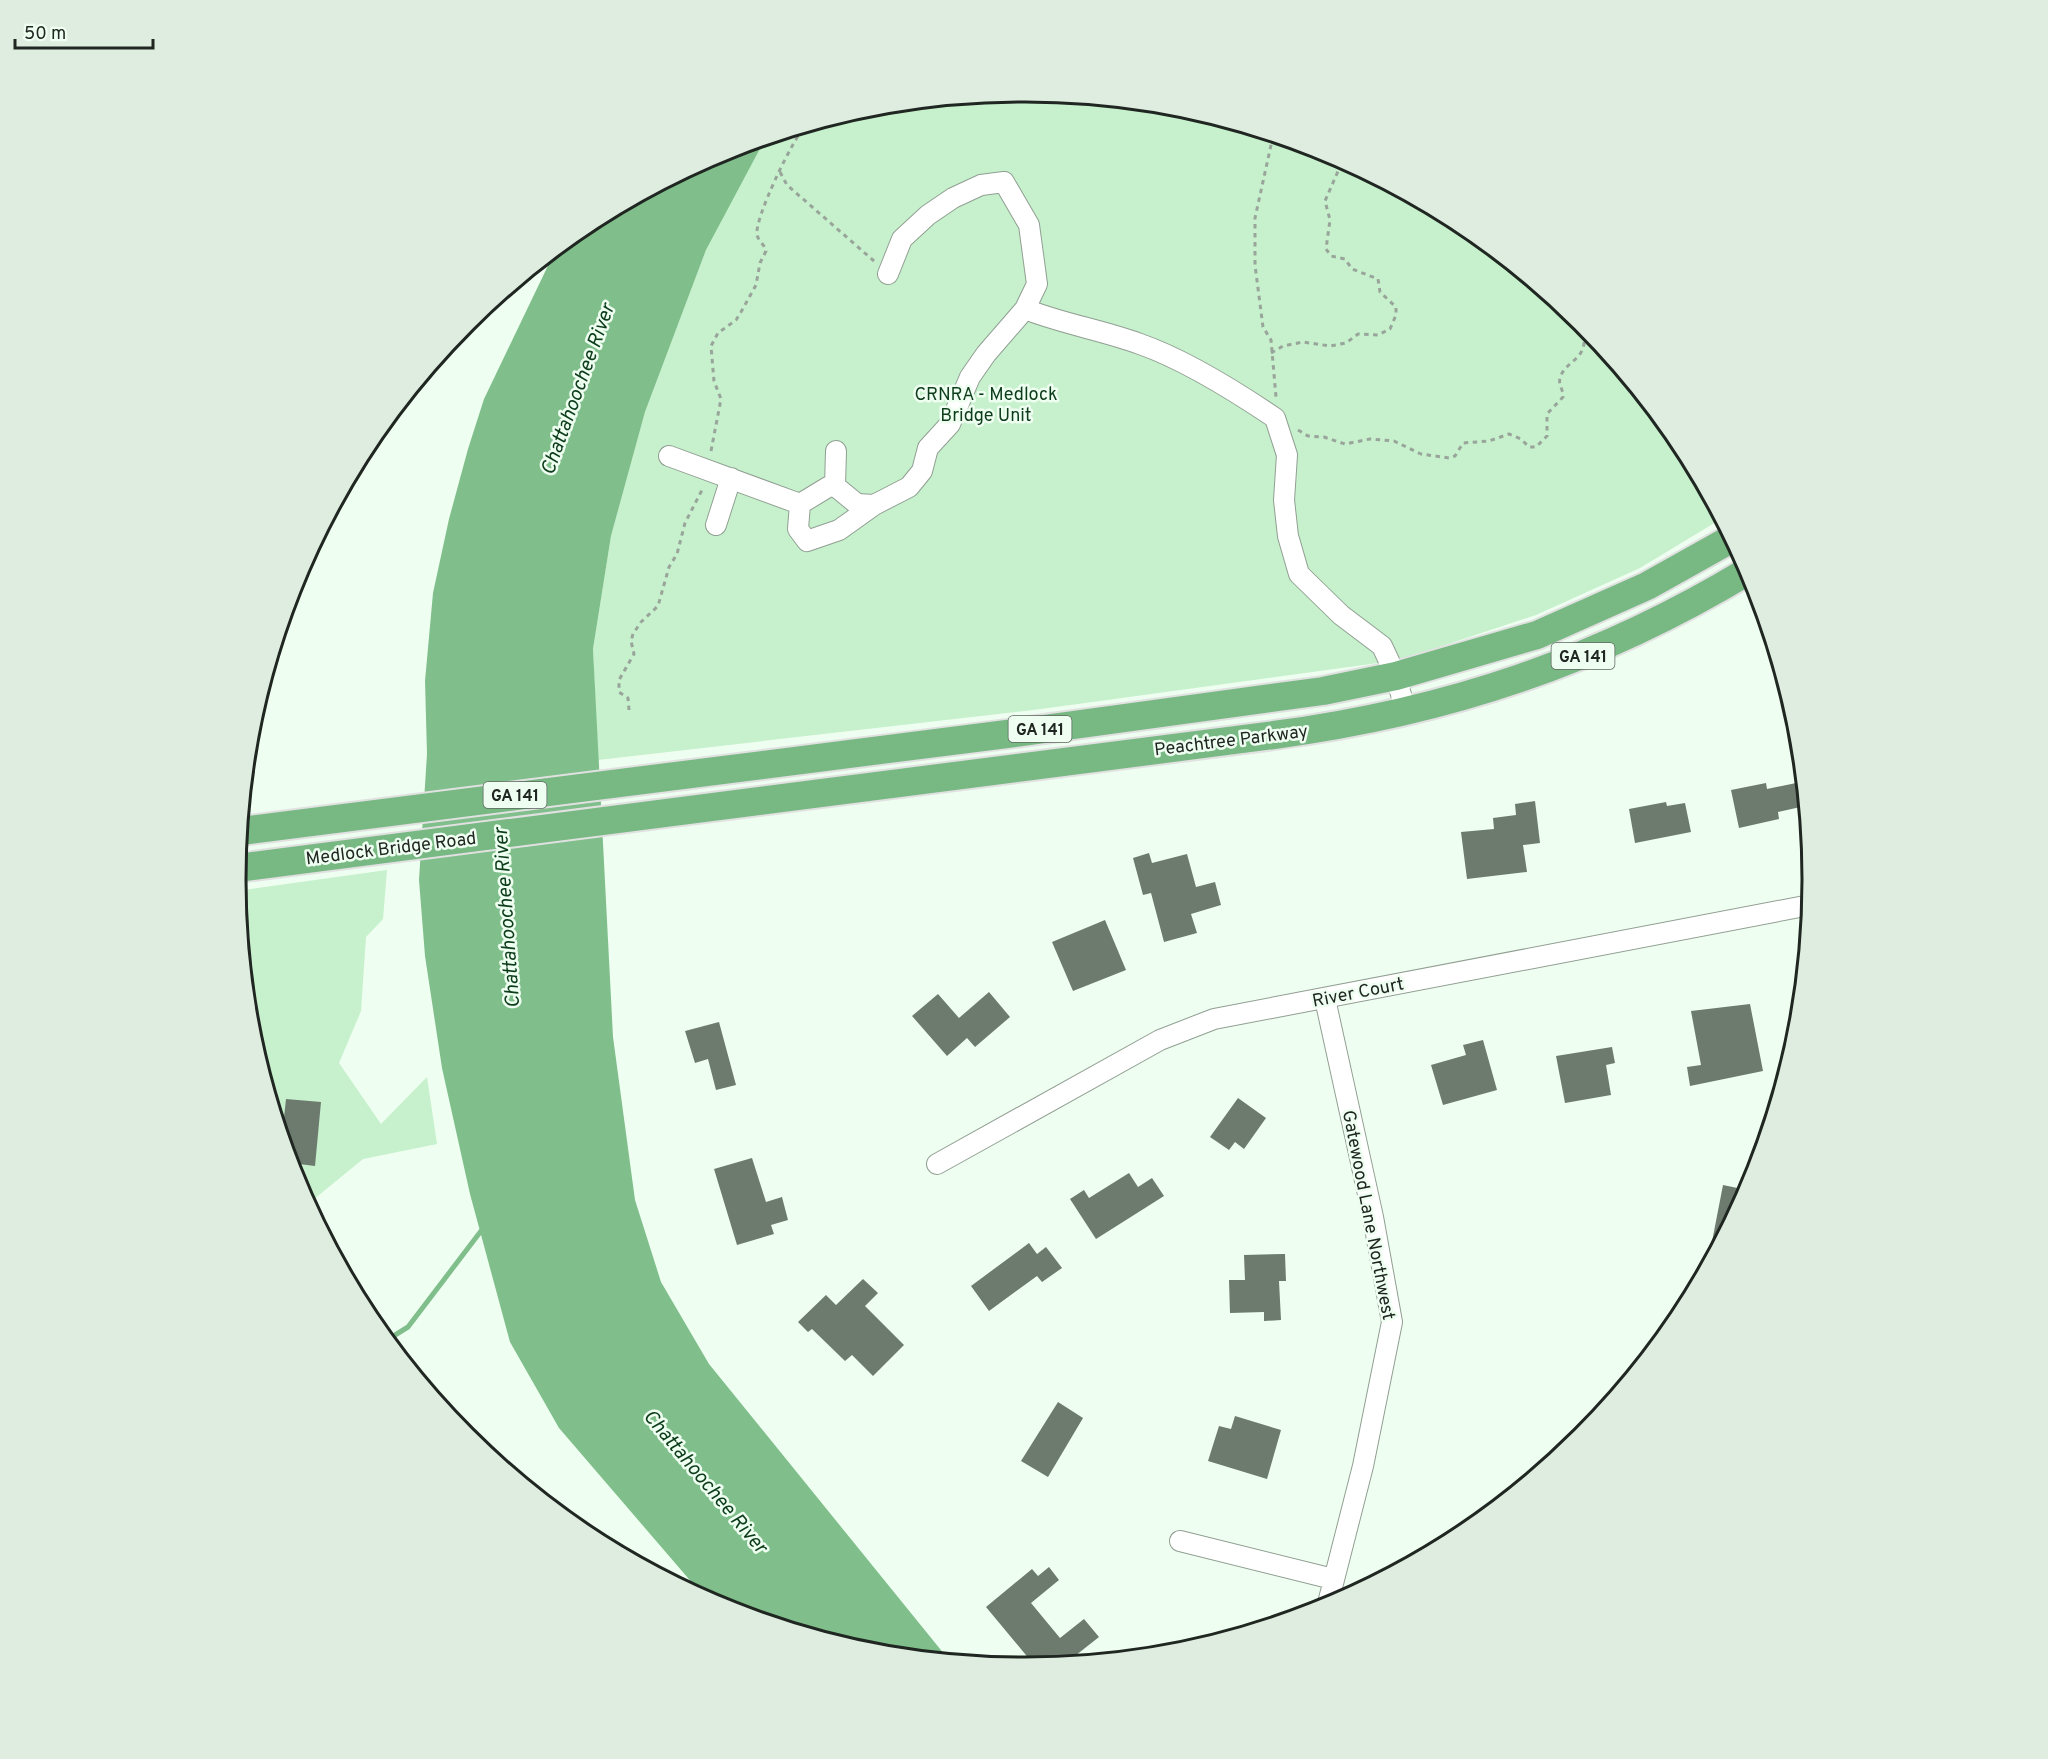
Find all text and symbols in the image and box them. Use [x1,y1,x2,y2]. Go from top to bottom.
scale bar [15,12,153,50]
text: 50 m [24,23,66,46]
water label: Chattahoochee River [536,299,622,479]
park label: CRNRA - Medlock Bridge Unit [914,384,1058,428]
road number: GA 141 [1552,643,1614,669]
road number: GA 141 [1008,716,1072,742]
street label: Peachtree Parkway [1153,721,1309,762]
road number: GA 141 [484,782,546,808]
water label: Chattahoochee River [489,825,527,1009]
street label: Medlock Bridge Road [305,828,478,871]
street label: River Court [1310,973,1406,1014]
street label: Gatewood Lane Northwest [1336,1108,1399,1322]
water label: Chattahoochee River [636,1405,773,1561]

